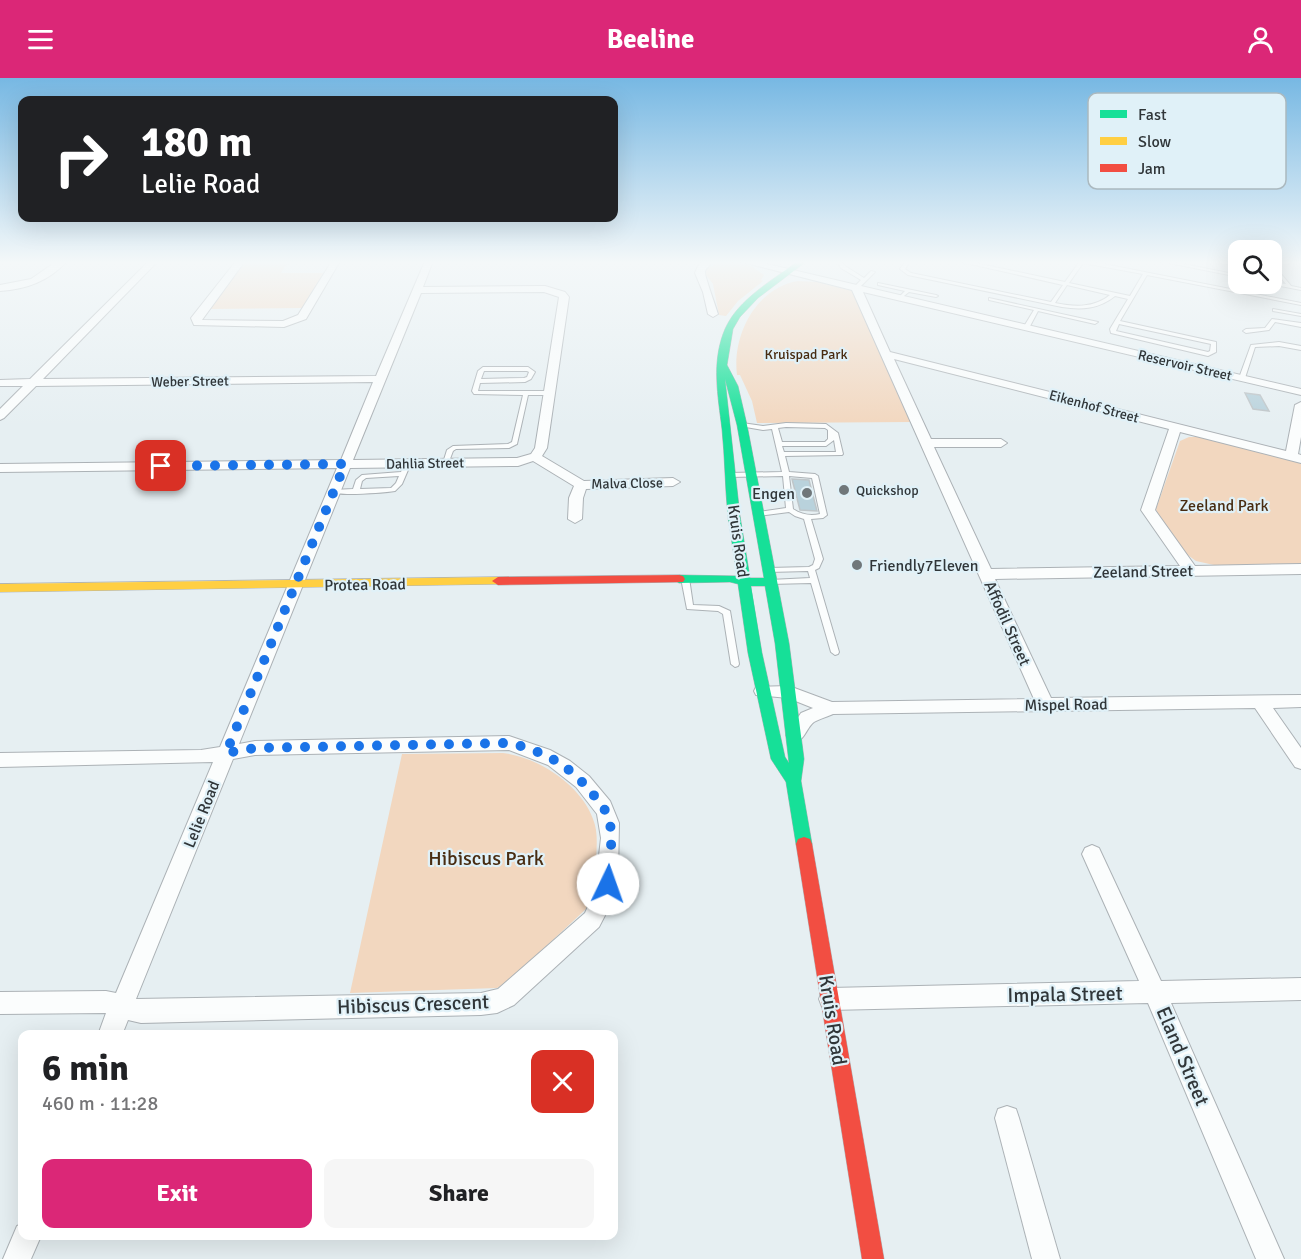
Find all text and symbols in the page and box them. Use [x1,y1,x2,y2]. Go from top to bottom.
icon: menu [24,23,57,56]
text: Beeline [607,23,694,56]
icon: person [1244,23,1277,56]
legend [1088,93,1286,189]
text: Fast [1138,105,1167,125]
text: 180 m [141,117,252,168]
icon: right [42,120,120,198]
text: Slow [1138,132,1172,152]
text: Jam [1138,159,1166,179]
text: Lelie Road [141,168,260,201]
map controls [1228,240,1282,294]
button: search [1228,240,1282,294]
park label: Kruispad Park [765,346,847,363]
street label: Reservoir Street [1136,346,1234,385]
street label: Weber Street [151,372,229,391]
street label: Eikenhof Street [1047,386,1141,427]
pin [135,440,186,491]
icon: arrive [144,449,177,482]
street label: Dahlia Street [386,454,464,473]
street label: Malva Close [591,474,663,493]
place label: Quickshop [856,482,919,499]
marker: Quickshop [837,483,851,497]
place label: Engen [752,484,795,504]
marker: Engen [800,486,814,500]
park label: Zeeland Park [1180,496,1268,516]
street label: Kruis Road [723,503,753,579]
place label: Friendly7Eleven [869,556,979,576]
marker: Friendly7Eleven [850,558,864,572]
street label: Zeeland Street [1093,561,1194,583]
street label: Protea Road [324,574,406,596]
street label: Affodil Street [980,578,1035,669]
street label: Mispel Road [1024,694,1108,716]
street label: Lelie Road [179,778,224,851]
park label: Hibiscus Park [428,846,544,871]
position arrow [576,852,640,916]
street label: Kruis Road [813,973,852,1067]
street label: Impala Street [1007,981,1123,1008]
street label: Hibiscus Crescent [337,989,490,1020]
street label: Eland Street [1150,1003,1215,1110]
text: 6 min [42,1046,129,1091]
button: close [531,1050,594,1113]
text: 460 m · 11:28 [42,1091,158,1116]
button: Exit [42,1159,312,1228]
button: Share [324,1159,594,1228]

